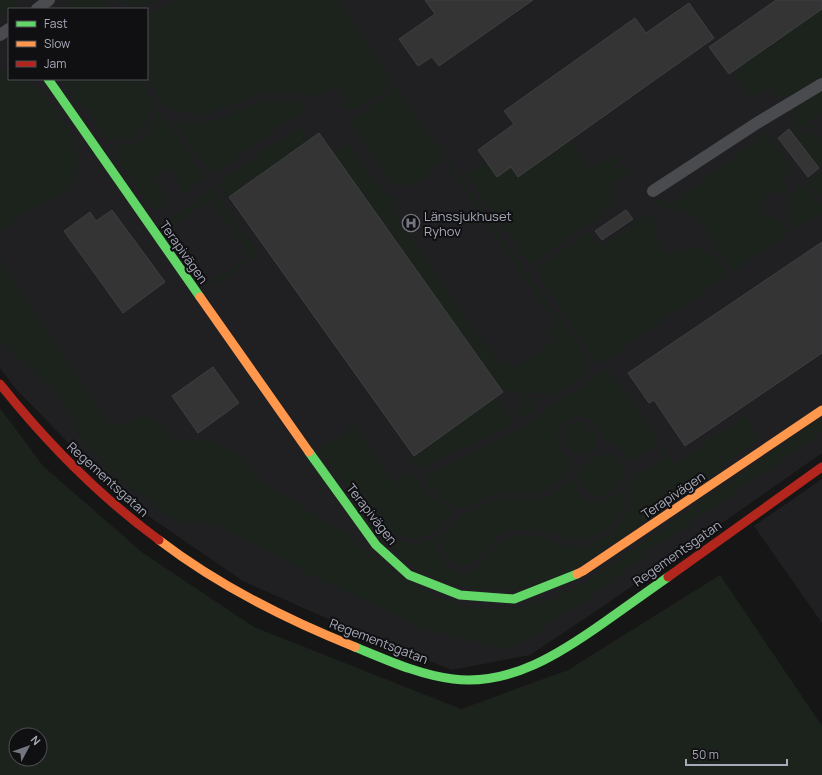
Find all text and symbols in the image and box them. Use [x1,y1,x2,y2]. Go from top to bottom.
legend [8,8,148,80]
text: Fast [44,15,68,32]
text: Slow [44,35,70,52]
text: Jam [44,55,66,72]
place label: Länssjukhuset Ryhov [424,207,512,240]
hospital icon: Länssjukhuset Ryhov [401,213,421,233]
street label: Terapivägen [156,217,212,287]
street label: Regementsgatan [63,437,153,521]
street label: Terapivägen [638,467,708,523]
street label: Terapivägen [342,480,402,548]
street label: Regementsgatan [629,516,725,590]
street label: Regementsgatan [327,614,431,668]
north arrow [8,727,48,767]
text: N [28,732,44,748]
scale bar [686,741,787,767]
text: 50 m [692,746,719,763]

